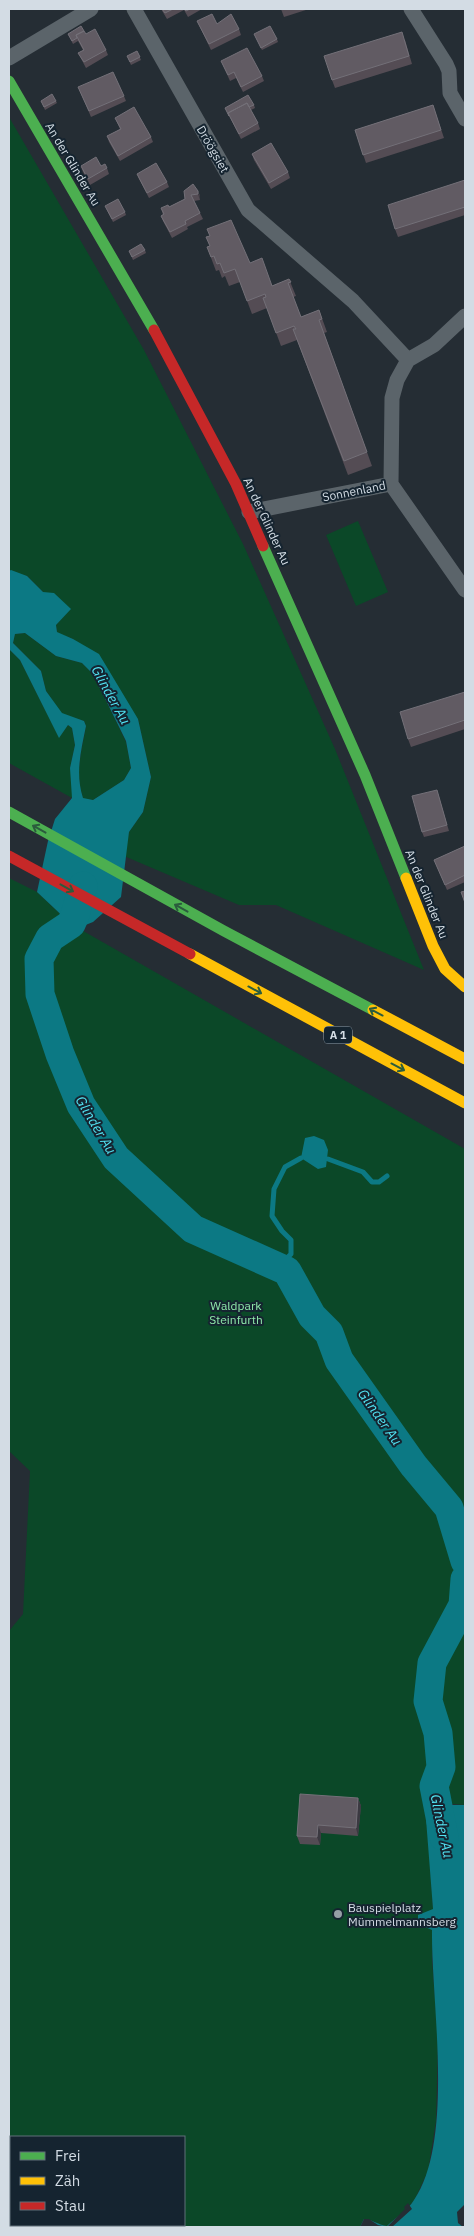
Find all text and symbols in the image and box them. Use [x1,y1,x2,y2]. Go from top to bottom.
street label: An der Glinder Au [42,119,104,209]
street label: Dröögsiet [194,123,232,175]
street label: An der Glinder Au [240,475,294,567]
street label: Sonnenland [321,478,387,504]
water label: Glinder Au [87,662,135,728]
one-way arrow [32,824,47,833]
street label: An der Glinder Au [402,847,452,941]
one-way arrow [59,884,74,893]
one-way arrow [175,902,189,912]
one-way arrow [247,985,262,995]
one-way arrow [369,1007,384,1016]
road number: A 1 [324,1026,352,1044]
one-way arrow [390,1062,405,1072]
water label: Glinder Au [72,1093,120,1157]
park label: Waldpark Steinfurth [209,1298,263,1327]
water label: Glinder Au [354,1385,406,1449]
water label: Glinder Au [426,1793,458,1860]
place label: Bauspielplatz Mümmelmannsberg [348,1900,456,1929]
marker: Bauspielplatz Mümmelmannsberg [332,1908,344,1920]
legend [10,2136,185,2226]
text: Frei [55,2146,81,2165]
text: Zäh [55,2171,80,2190]
text: Stau [55,2196,86,2215]

